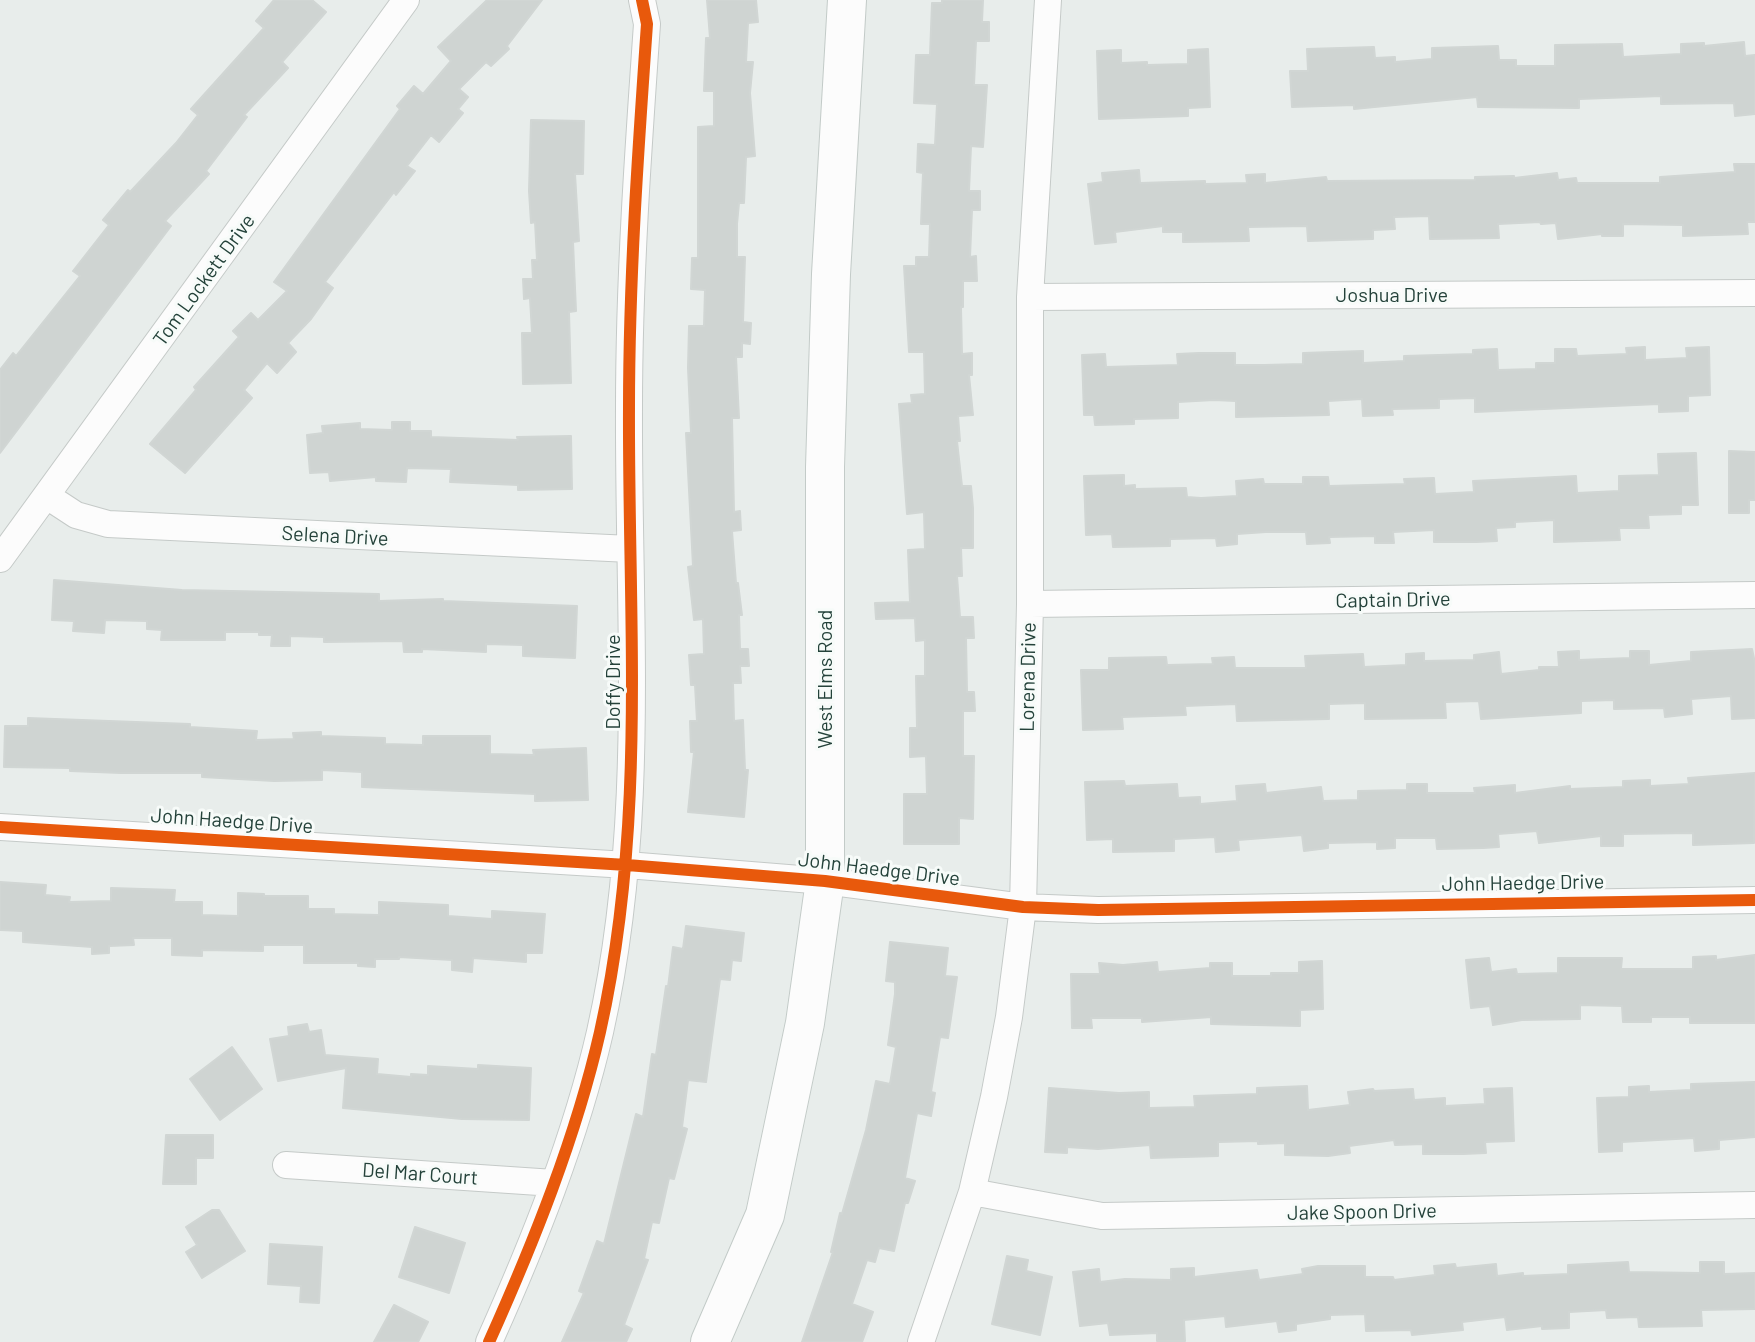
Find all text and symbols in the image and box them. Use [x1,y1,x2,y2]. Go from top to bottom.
street label: Tom Lockett Drive [148,209,260,351]
street label: Joshua Drive [1336,283,1448,307]
street label: Selena Drive [281,521,389,551]
street label: Captain Drive [1335,587,1451,613]
street label: West Elms Road [813,609,837,749]
street label: Lorena Drive [1015,622,1041,732]
street label: Doffy Drive [601,634,625,730]
street label: John Haedge Drive [150,803,314,839]
street label: John Haedge Drive [797,847,961,891]
street label: John Haedge Drive [1441,870,1605,896]
street label: Del Mar Court [361,1158,479,1190]
street label: Jake Spoon Drive [1287,1199,1437,1225]

